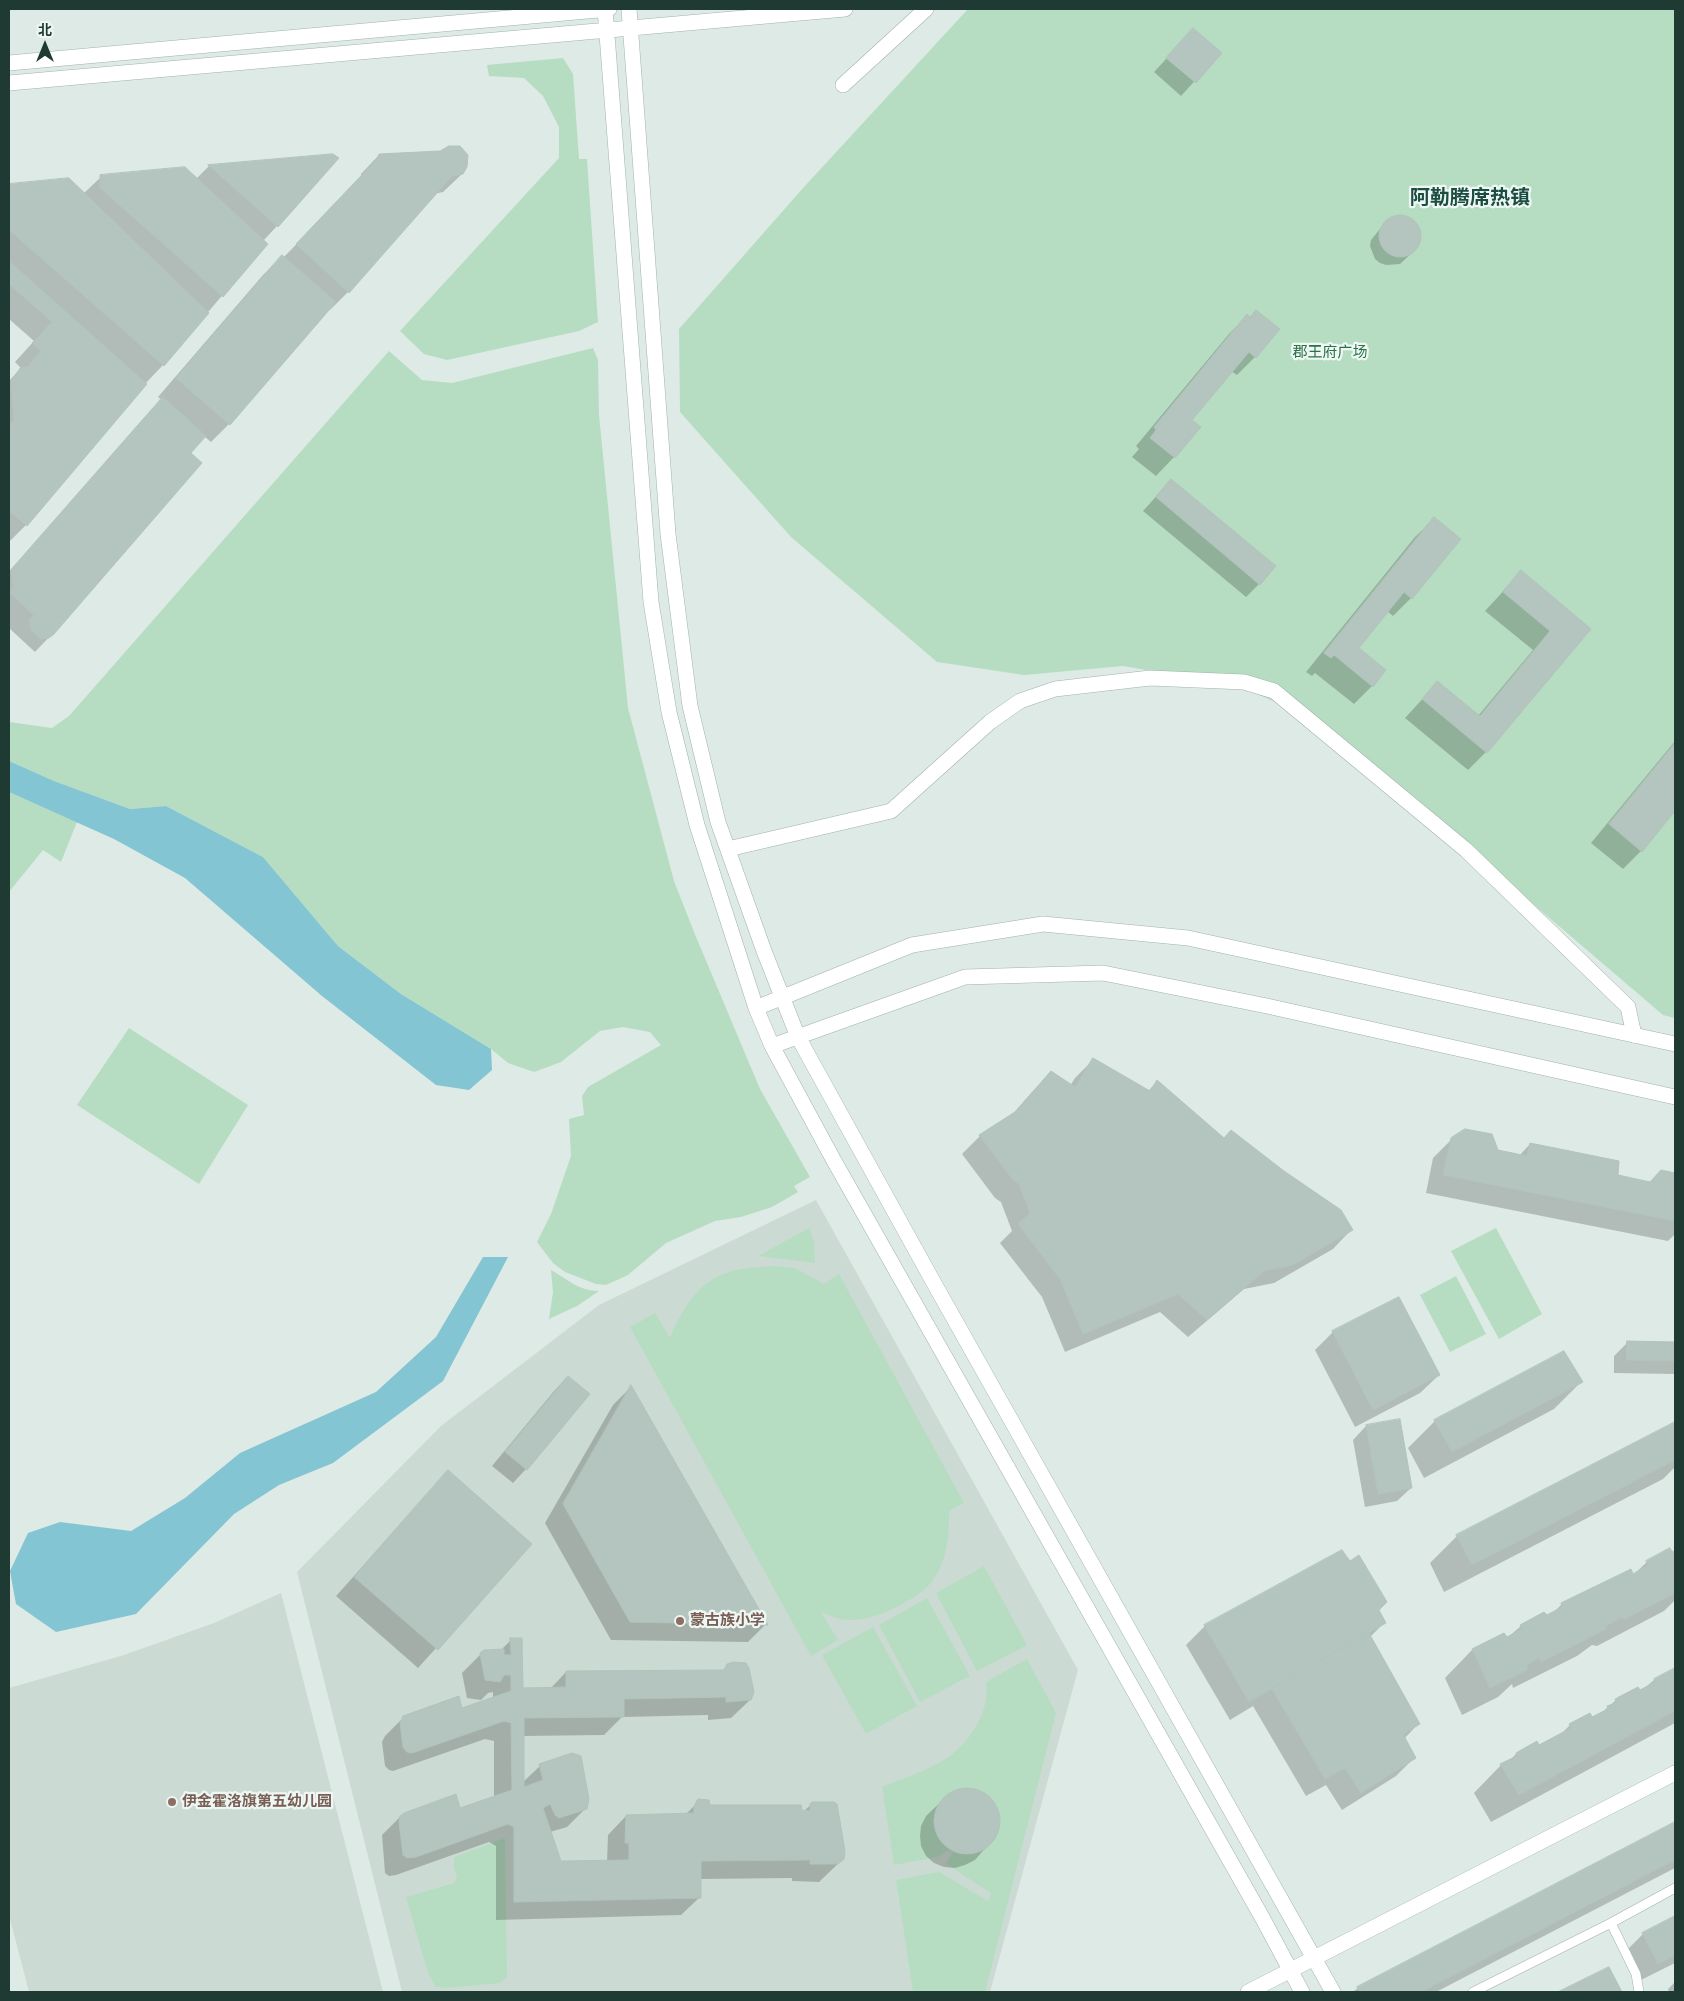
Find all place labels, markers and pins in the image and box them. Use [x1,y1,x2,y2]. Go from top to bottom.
place label: 蒙古族小学 [690,1612,765,1630]
marker: 蒙古族小学 [674,1615,686,1627]
place label: 伊金霍洛旗第五幼儿园 [182,1793,332,1811]
marker: 伊金霍洛旗第五幼儿园 [166,1796,178,1808]

